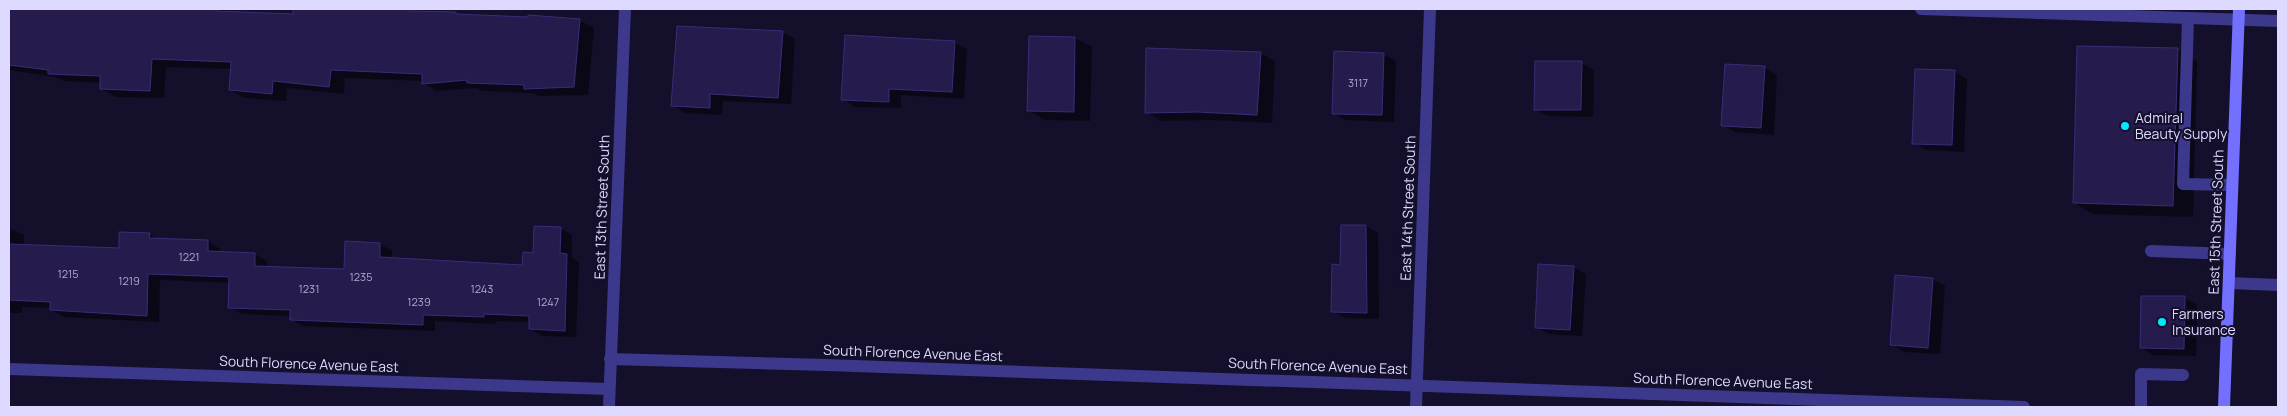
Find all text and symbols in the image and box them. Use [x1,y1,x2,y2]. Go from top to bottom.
house number: 3117 [1348,75,1368,90]
place label: Admiral Beauty Supply [2135,108,2228,143]
marker: Admiral Beauty Supply [2119,120,2131,132]
street label: East 13th Street South [589,134,614,280]
street label: East 14th Street South [1395,135,1420,281]
street label: East 15th Street South [2203,149,2228,295]
house number: 1221 [178,249,200,264]
house number: 1215 [57,266,79,281]
house number: 1235 [350,269,373,284]
house number: 1219 [118,273,140,288]
house number: 1231 [299,281,319,296]
house number: 1243 [471,281,493,296]
house number: 1239 [407,294,431,309]
house number: 1247 [537,294,559,309]
place label: Farmers Insurance [2172,304,2236,339]
marker: Farmers Insurance [2156,316,2168,328]
street label: South Florence Avenue East [823,340,1004,365]
street label: South Florence Avenue East [219,351,400,376]
street label: South Florence Avenue East [1228,353,1409,378]
street label: South Florence Avenue East [1633,368,1814,393]

